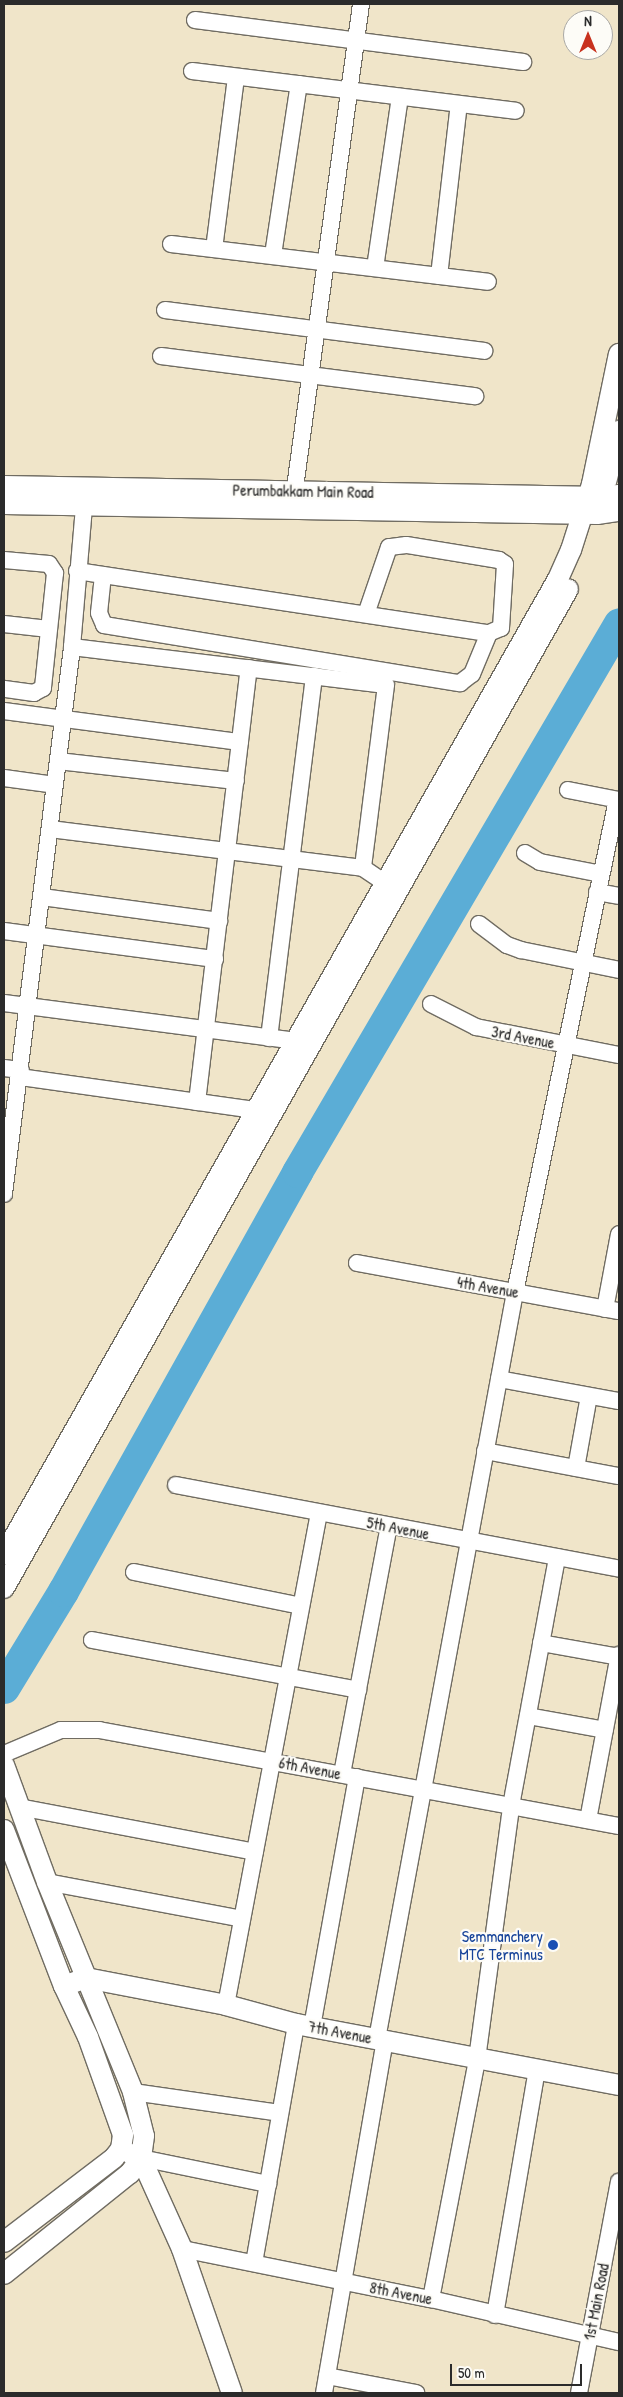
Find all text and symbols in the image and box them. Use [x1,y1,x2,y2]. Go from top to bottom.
north arrow [563,10,613,60]
text: N [584,11,592,30]
street label: Perumbakkam Main Road [232,480,374,502]
street label: 3rd Avenue [490,1021,556,1053]
street label: 4th Avenue [456,1272,520,1302]
street label: 5th Avenue [365,1513,431,1543]
street label: 6th Avenue [277,1753,343,1783]
place label: Semmanchery MTC Terminus [459,1926,543,1964]
marker: Semmanchery MTC Terminus [547,1939,559,1951]
street label: 7th Avenue [307,2016,373,2048]
street label: 1st Main Road [579,2262,613,2342]
street label: 8th Avenue [368,2278,434,2308]
scale bar [453,2354,586,2386]
text: 50 m [458,2362,485,2383]

